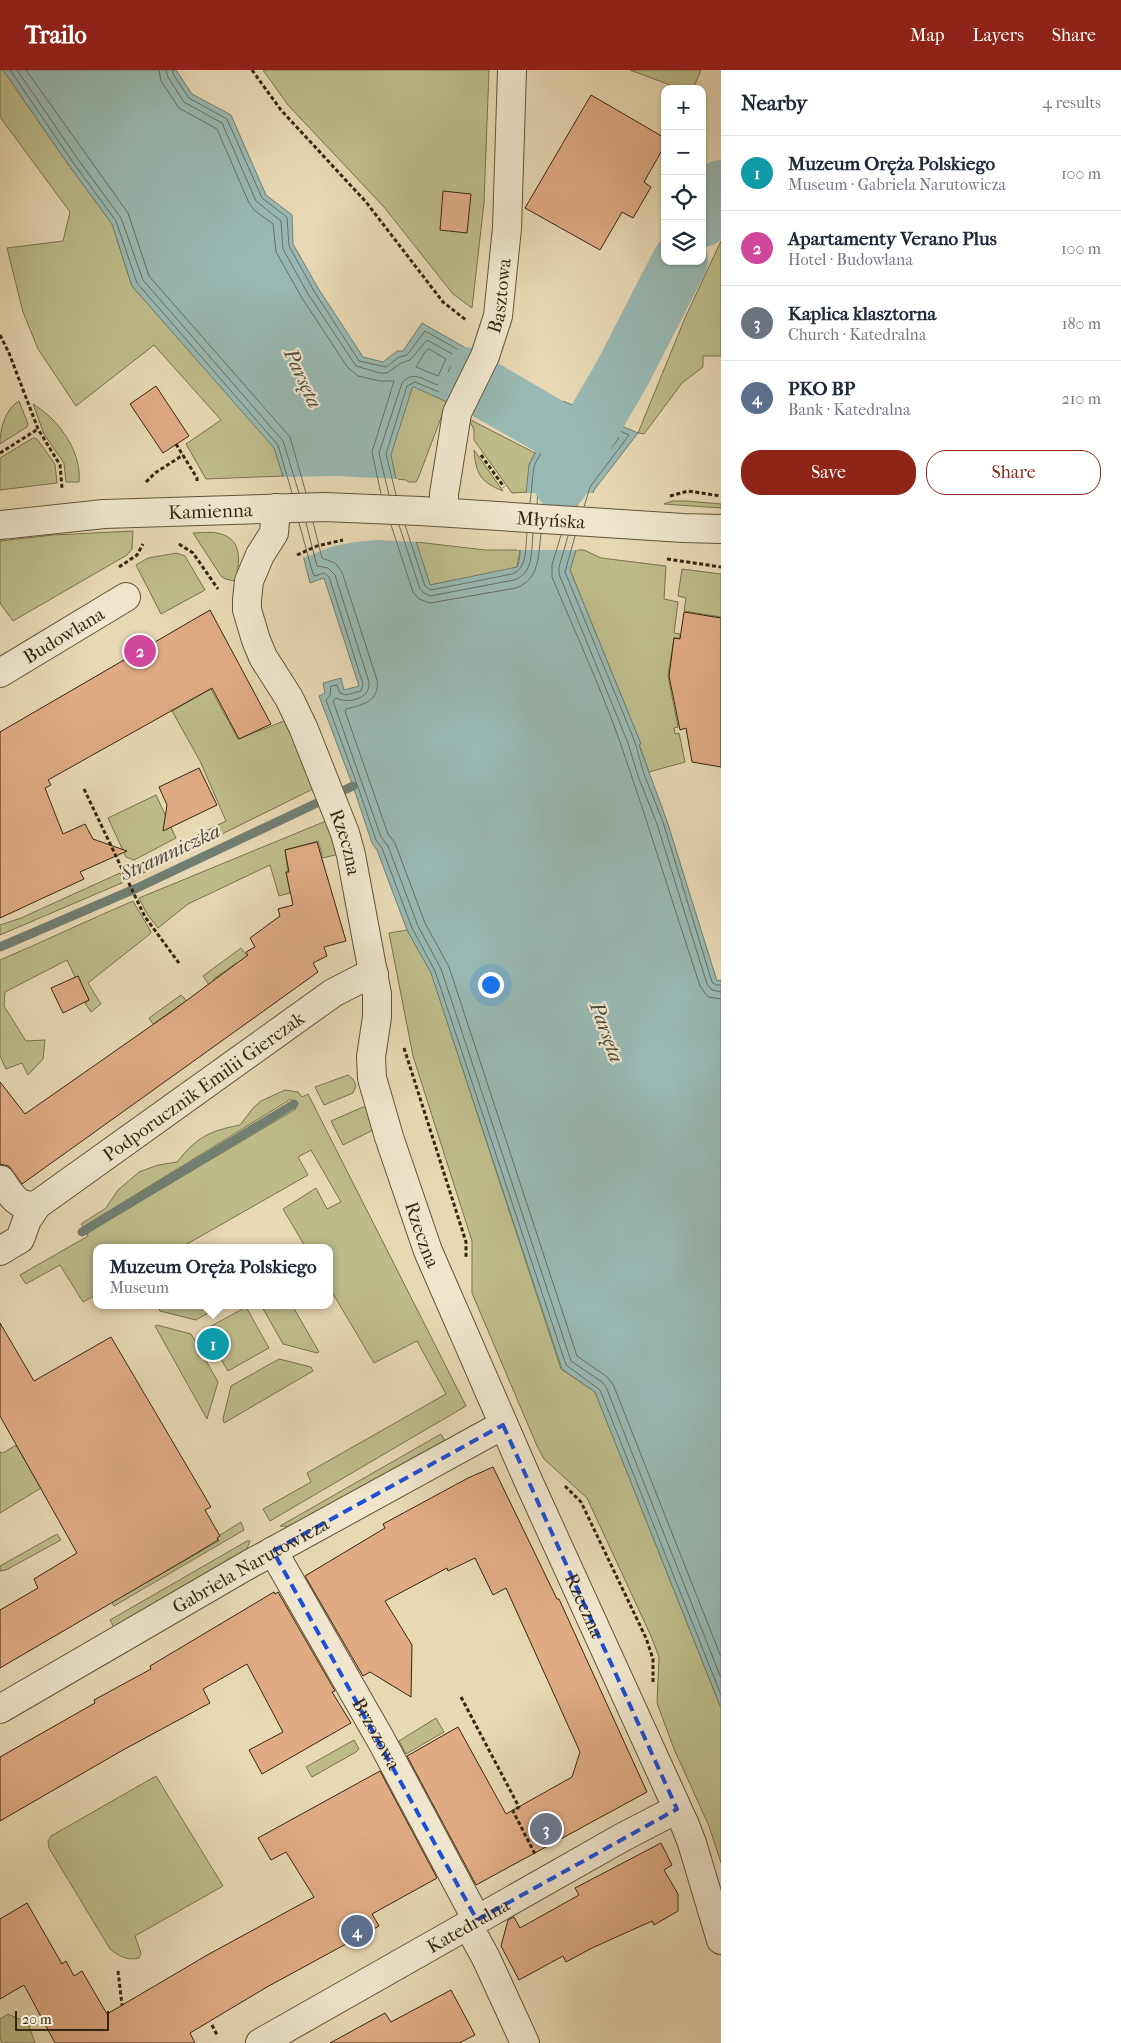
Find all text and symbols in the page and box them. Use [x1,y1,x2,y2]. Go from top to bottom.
text: Trailo [25,21,87,49]
text: Map [910,25,944,46]
text: Layers [972,25,1024,46]
text: Share [1052,25,1096,46]
map controls [661,85,706,265]
button: + [661,85,706,130]
text: Nearby [741,91,807,115]
text: 4 results [1043,93,1101,112]
button: − [661,130,706,175]
text: Muzeum Oręża Polskiego [788,153,995,175]
text: 1 [754,164,760,183]
text: 100 m [1061,164,1101,183]
button: locate [661,175,706,220]
text: Museum · Gabriela Narutowicza [788,175,1006,194]
button: layers [661,220,706,265]
text: Apartamenty Verano Plus [788,228,997,250]
text: 2 [753,239,761,258]
text: 100 m [1061,239,1101,258]
text: Hotel · Budowlana [788,250,913,269]
street label: Basztowa [483,257,516,336]
text: Kaplica klasztorna [788,303,936,325]
text: 3 [754,314,760,333]
text: 180 m [1062,314,1101,333]
text: Church · Katedralna [788,325,926,344]
water label: Parsęta [278,344,326,411]
text: PKO BP [788,378,855,400]
text: 4 [752,389,762,408]
text: 210 m [1062,389,1101,408]
text: Bank · Katedralna [788,400,910,419]
button: Save [741,450,916,495]
button: Share [926,450,1101,495]
street label: Kamienna [168,499,253,524]
street label: Młyńska [516,507,586,534]
street label: Budowlana [19,603,109,668]
pin: 2 [124,632,156,670]
street label: Rzeczna [325,806,365,877]
water label: Stramniczka [116,819,224,886]
your location [478,972,504,998]
water label: Parsęta [585,998,628,1066]
street label: Podporucznik Emilii Gierczak [99,1007,309,1166]
street label: Rzeczna [400,1199,444,1271]
popup [93,1244,333,1309]
text: Muzeum Oręża Polskiego [109,1256,317,1278]
text: Museum [109,1278,169,1297]
pin: 1 [197,1325,229,1363]
street label: Gabriela Narutowicza [169,1513,333,1618]
street label: Rzeczna [560,1570,608,1641]
street label: Brzozowa [347,1694,405,1774]
pin: 3 [530,1810,562,1848]
street label: Katedralna [423,1894,514,1958]
pin: 4 [341,1912,373,1950]
scale bar [15,2008,109,2031]
text: 20 m [22,2011,52,2028]

